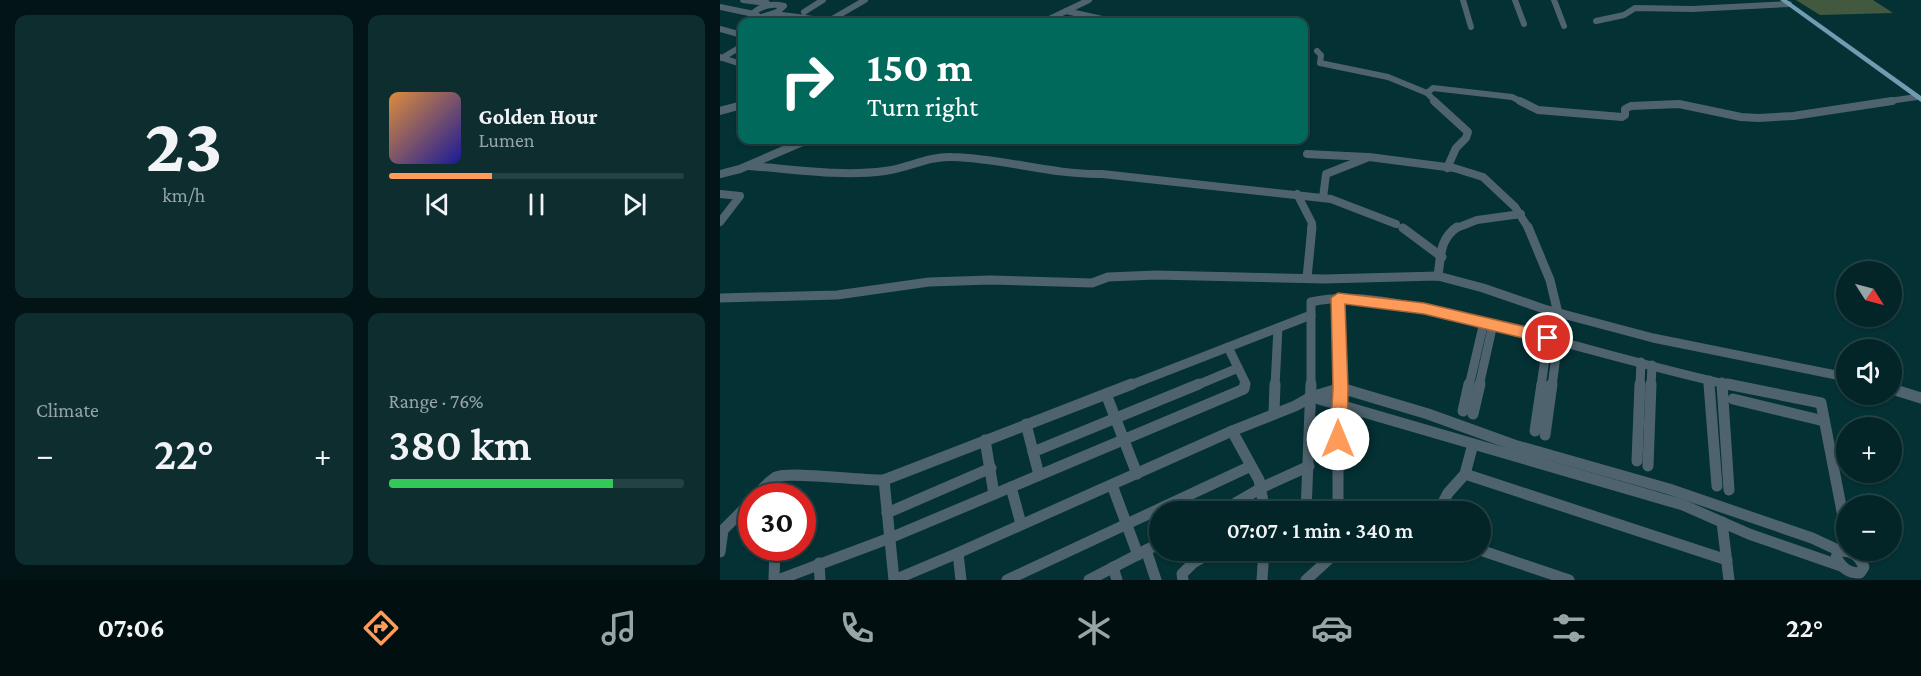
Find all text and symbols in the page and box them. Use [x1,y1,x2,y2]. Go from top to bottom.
icon: right [768,42,846,120]
text: 150 m [867,43,972,90]
text: Turn right [867,92,978,122]
text: 23 [145,101,223,188]
text: Golden Hour [479,104,597,129]
text: Lumen [479,129,535,151]
text: km/h [162,184,205,206]
icon: previous [421,188,454,221]
icon: pause [520,188,553,221]
icon: next [618,188,651,221]
north arrow [1836,261,1902,327]
map controls [1836,261,1902,561]
pin [1522,312,1573,363]
icon: arrive [1531,321,1564,354]
button: sound [1836,339,1902,405]
text: Range · 76% [389,390,484,412]
text: Climate [36,399,99,421]
position arrow [1306,407,1370,471]
button: + [1836,417,1902,483]
text: 380 km [389,420,532,470]
text: 22° [154,429,214,479]
text: − [36,436,53,473]
text: + [314,436,332,473]
speed limit sign: 30 [738,483,816,561]
button: − [1836,495,1902,561]
text: 07:07 · 1 min · 340 m [1227,518,1413,543]
icon: directions [360,607,402,649]
icon: music [598,607,640,649]
icon: phone [836,607,878,649]
icon: climate [1073,607,1115,649]
icon: car [1311,607,1353,649]
icon: filters [1548,607,1590,649]
text: 07:06 [98,613,165,643]
text: 22° [1786,613,1823,643]

